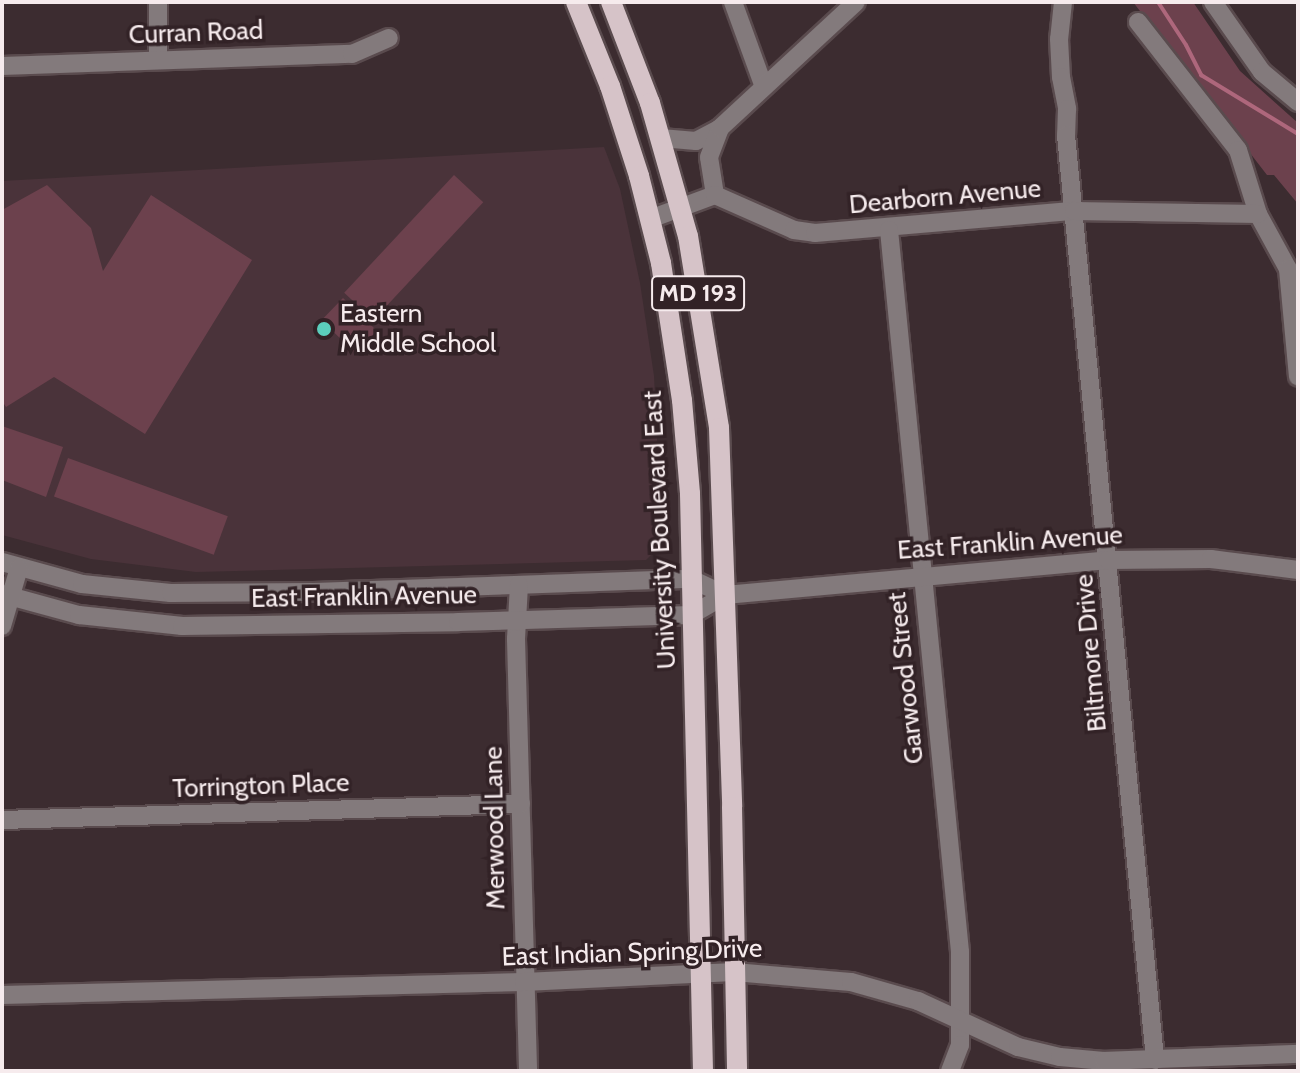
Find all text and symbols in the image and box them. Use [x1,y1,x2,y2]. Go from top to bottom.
street label: Curran Road [128,15,264,51]
street label: Dearborn Avenue [848,173,1042,221]
road number: MD 193 [650,273,746,313]
place label: Eastern Middle School [340,298,496,360]
marker: Eastern Middle School [315,320,333,338]
street label: University Boulevard East [637,390,683,670]
street label: East Franklin Avenue [896,520,1124,566]
street label: Biltmore Drive [1069,573,1113,733]
street label: East Franklin Avenue [251,579,477,615]
street label: Garwood Street [881,591,931,765]
street label: Merwood Lane [478,746,512,910]
street label: Torrington Place [172,767,350,805]
street label: East Indian Spring Drive [501,933,763,973]

